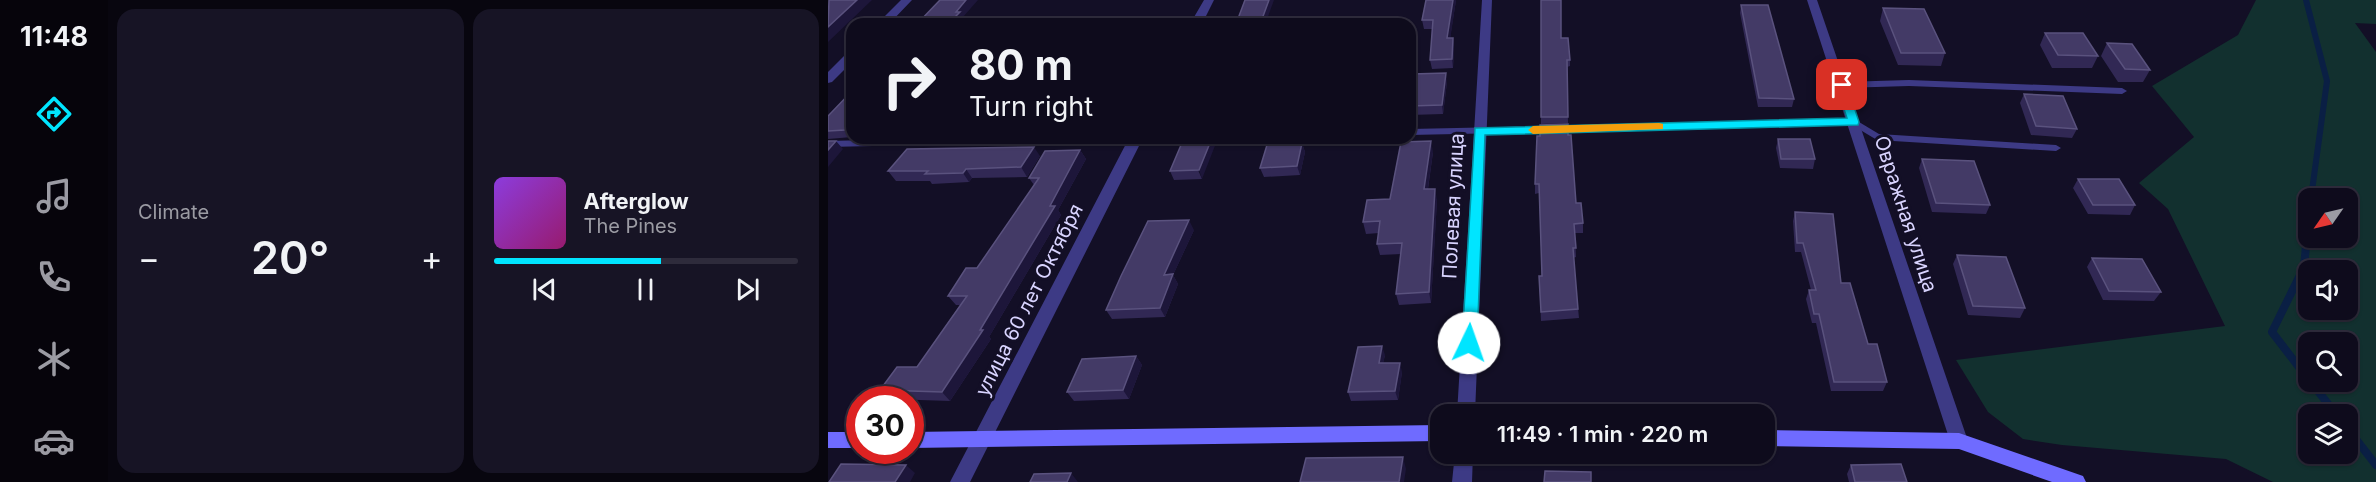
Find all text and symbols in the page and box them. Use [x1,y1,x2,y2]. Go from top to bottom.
text: 11:48 [20,20,88,53]
text: 80 m [969,39,1073,90]
icon: right [870,42,948,120]
pin [1816,59,1867,110]
icon: arrive [1825,68,1858,101]
text: Turn right [969,90,1093,123]
icon: directions [33,93,75,135]
street label: Полевая улица [1437,132,1469,280]
street label: Овражная улица [1869,133,1943,295]
icon: music [33,175,75,217]
text: Afterglow [584,188,689,214]
north arrow [2298,188,2358,248]
map controls [2298,188,2358,464]
text: Climate [138,200,209,224]
street label: улица 60 лет Октября [970,200,1088,400]
text: The Pines [584,214,677,238]
text: 20° [251,230,329,285]
text: − [138,238,160,278]
text: + [421,238,443,278]
icon: phone [33,256,75,298]
button: sound [2298,260,2358,320]
icon: previous [528,273,561,306]
icon: pause [629,273,662,306]
icon: next [731,273,764,306]
position arrow [1437,311,1501,375]
button: search [2298,332,2358,392]
icon: climate [33,338,75,380]
speed limit sign: 30 [846,386,924,464]
button: layers [2298,404,2358,464]
icon: car [33,420,75,462]
text: 11:49 · 1 min · 220 m [1497,421,1708,447]

